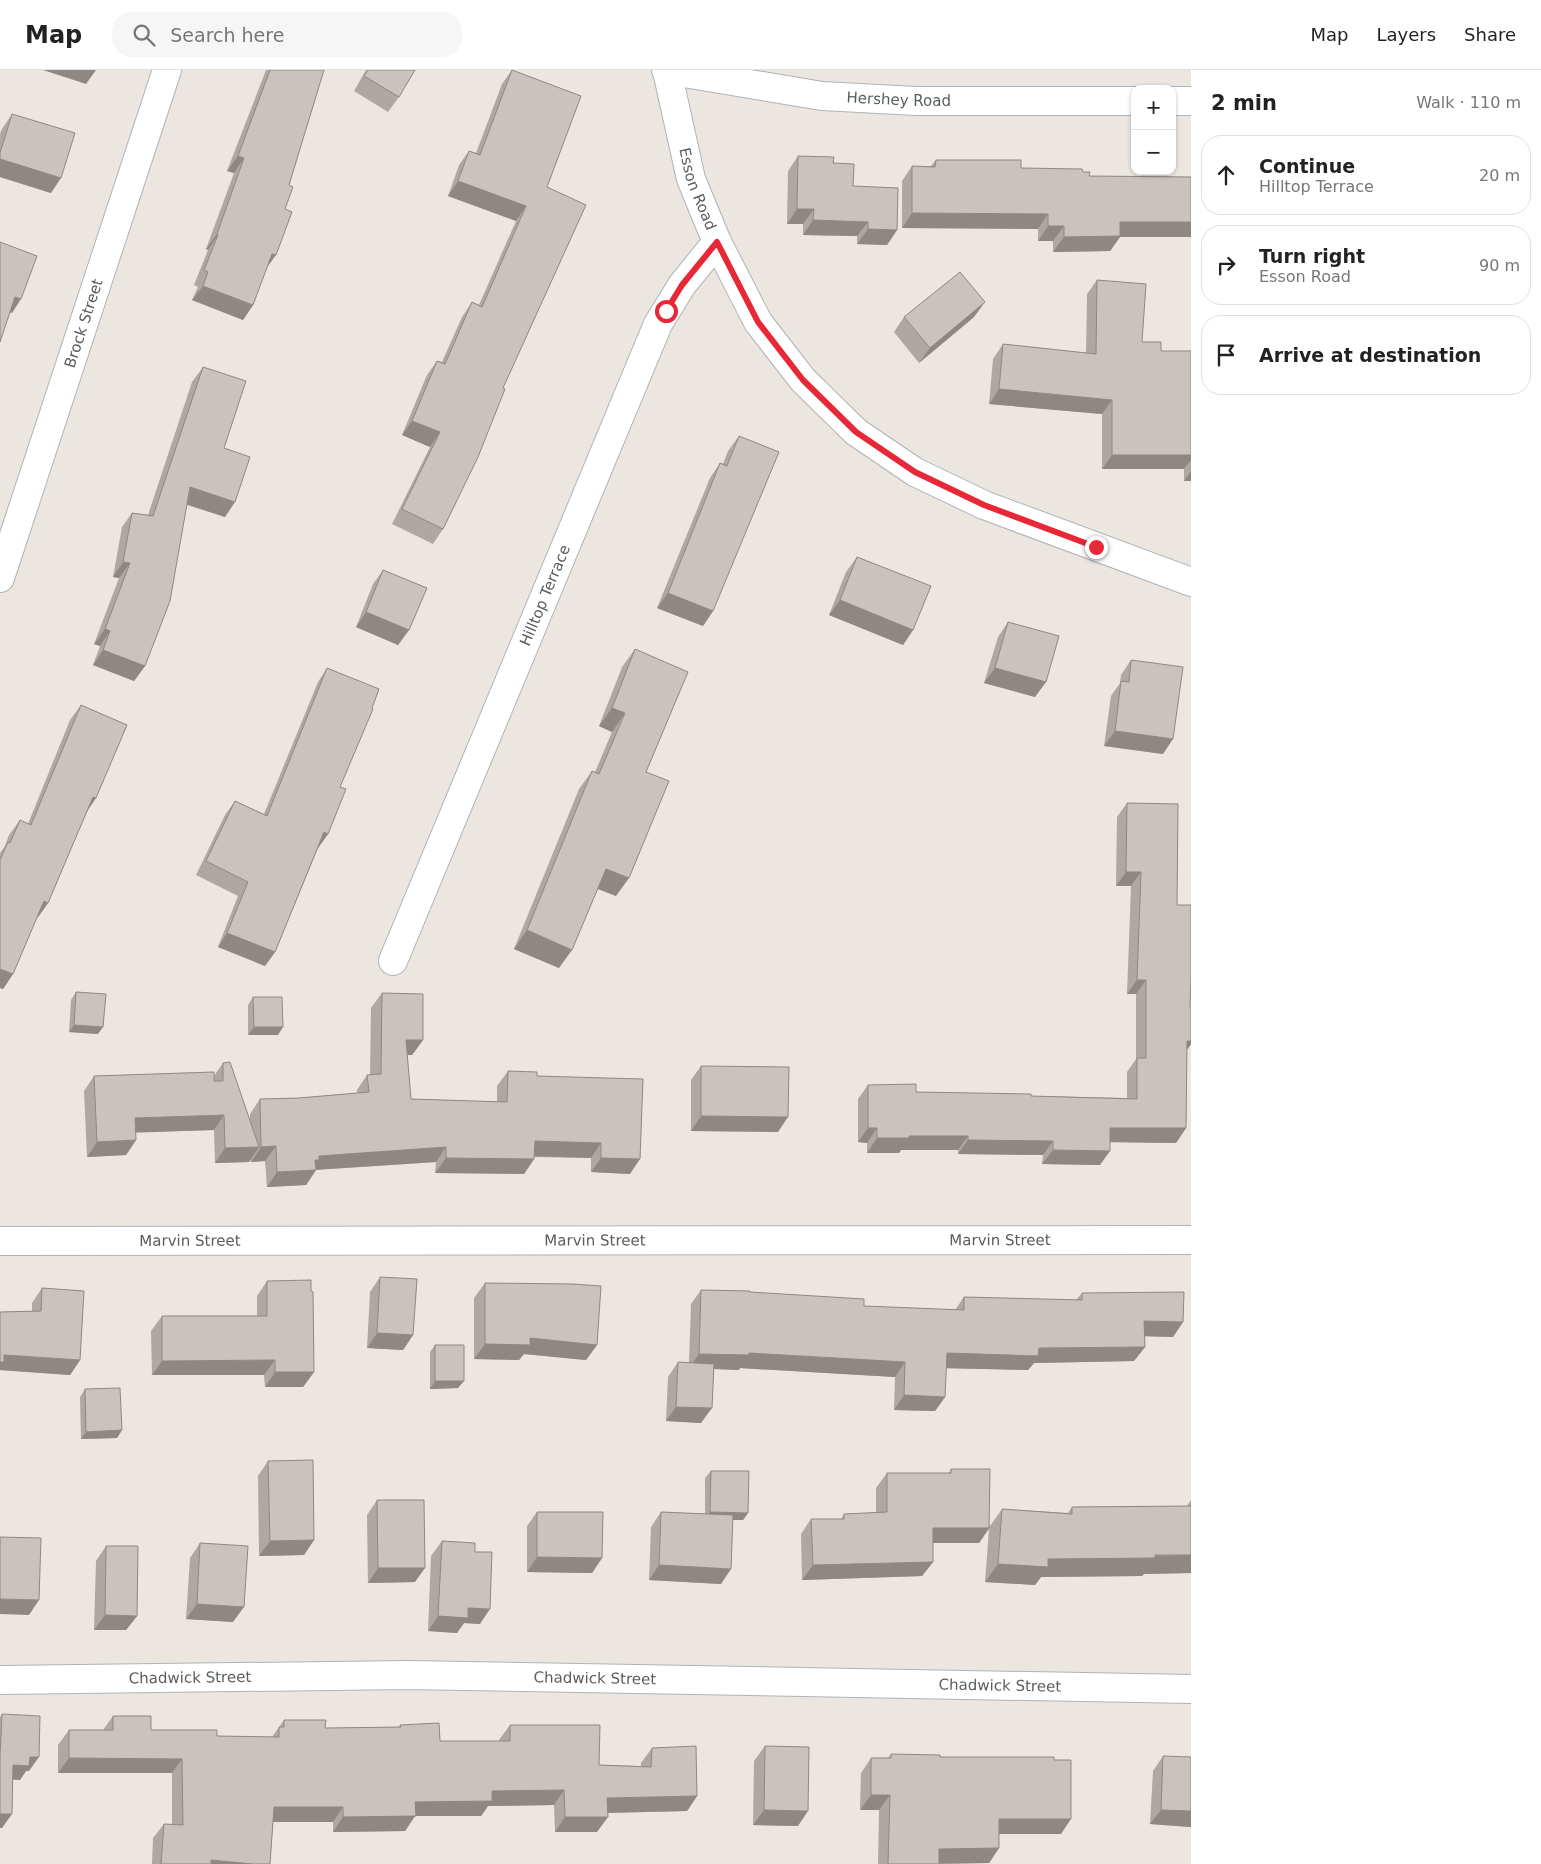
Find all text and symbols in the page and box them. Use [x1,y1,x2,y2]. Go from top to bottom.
search box [112,12,462,57]
text: Map [25,21,82,49]
icon: search [130,21,158,49]
text: Search here [170,24,284,46]
text: Map [1310,24,1348,45]
text: Layers [1376,24,1436,45]
text: Share [1464,24,1516,45]
map controls [1131,85,1176,175]
button: + [1131,85,1176,130]
street label: Hershey Road [846,88,951,110]
text: 2 min [1211,91,1277,115]
text: Walk · 110 m [1416,93,1521,112]
button: − [1131,130,1176,175]
street label: Esson Road [675,146,720,233]
text: Continue [1259,155,1355,177]
icon: ahead [1212,161,1240,189]
text: 20 m [1479,166,1520,185]
text: Hilltop Terrace [1259,177,1374,196]
text: Turn right [1259,245,1365,267]
icon: right [1212,251,1240,279]
text: 90 m [1479,256,1520,275]
text: Esson Road [1259,267,1351,286]
street label: Brock Street [61,276,107,370]
route start [655,300,678,323]
icon: arrive [1212,341,1240,369]
text: Arrive at destination [1259,344,1481,366]
route end [1085,536,1108,559]
street label: Hilltop Terrace [516,542,574,649]
street label: Marvin Street [544,1231,646,1250]
street label: Marvin Street [949,1231,1051,1249]
street label: Marvin Street [139,1232,241,1250]
street label: Chadwick Street [129,1668,251,1687]
street label: Chadwick Street [534,1668,656,1688]
street label: Chadwick Street [938,1675,1061,1696]

